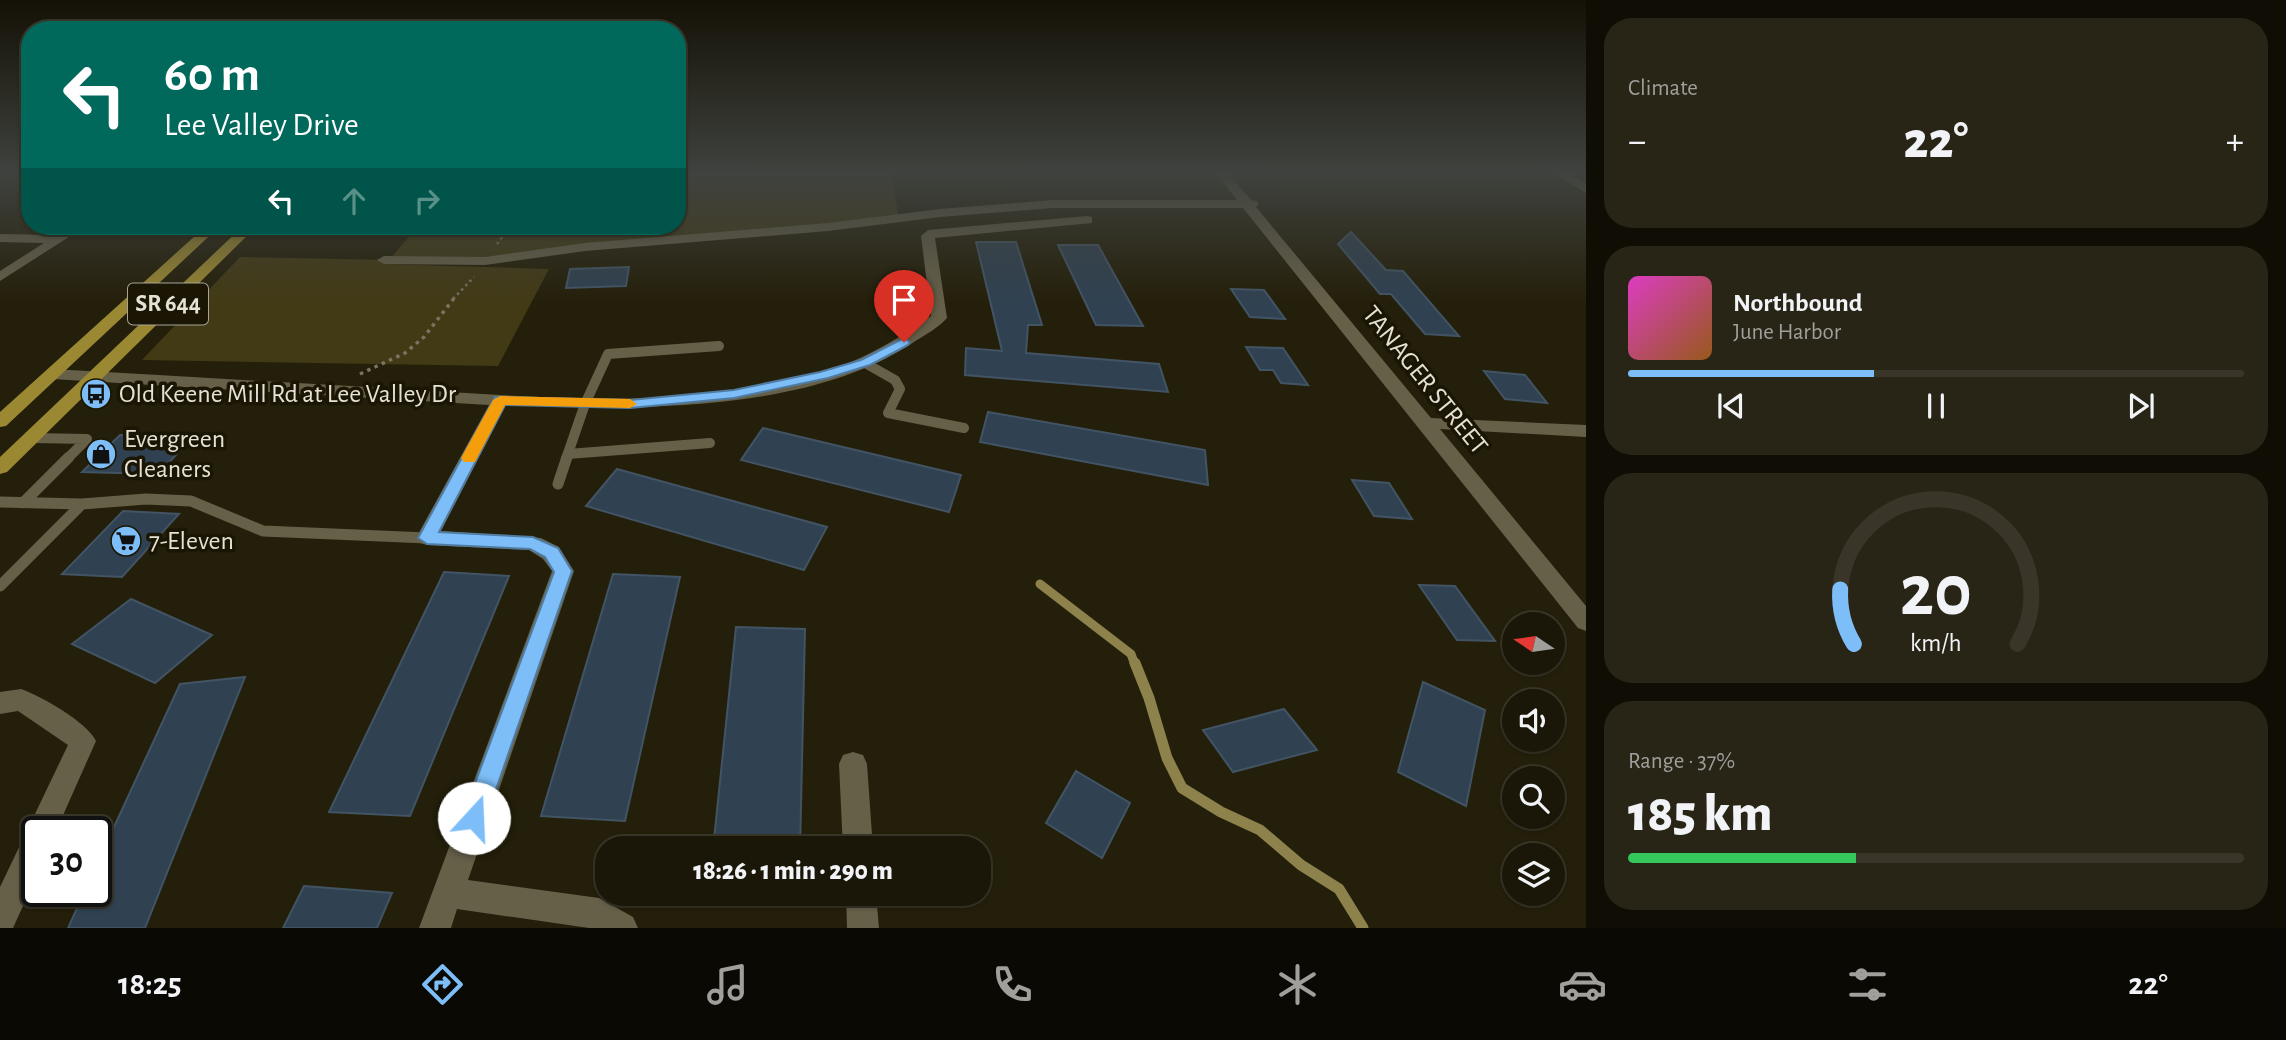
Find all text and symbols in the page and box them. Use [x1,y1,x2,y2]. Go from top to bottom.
icon: left [49,49,140,140]
text: 60 m [164,51,260,100]
text: Climate [1628,77,1698,100]
text: Lee Valley Drive [164,109,359,141]
text: 22° [1903,115,1969,167]
text: − [1628,123,1646,161]
text: + [2226,123,2244,161]
icon: left [262,182,300,220]
icon: ahead [335,182,373,220]
icon: right [408,182,446,220]
pin [874,270,934,342]
icon: arrive [885,281,923,319]
road number: SR 644 [128,284,208,324]
text: Northbound [1733,290,1862,316]
street label: TANAGER STREET [1357,301,1493,459]
text: June Harbor [1733,321,1841,344]
bus stop icon: Old Keene Mill Rd at Lee Valley Dr [79,377,113,411]
place label: Old Keene Mill Rd at Lee Valley Dr [119,381,457,407]
icon: previous [1712,387,1750,425]
icon: pause [1917,387,1955,425]
icon: next [2122,387,2160,425]
place label: Evergreen Cleaners [124,426,225,482]
shop icon: Evergreen Cleaners [84,437,118,471]
supermarket icon: 7-Eleven [109,524,143,558]
place label: 7-Eleven [149,528,234,554]
text: 20 [1900,556,1972,629]
north arrow [1502,612,1564,676]
map controls [1502,612,1565,906]
text: km/h [1910,631,1962,656]
button: sound [1502,689,1565,752]
text: Range · 37% [1628,750,1735,773]
button: search [1502,766,1565,829]
position arrow [437,781,511,855]
text: 185 km [1628,788,1772,840]
speed limit sign: 30 [21,816,112,907]
button: layers [1502,843,1565,906]
text: 18:26 · 1 min · 290 m [693,858,893,884]
icon: directions [418,960,467,1009]
icon: music [703,960,752,1009]
icon: phone [988,960,1037,1009]
icon: climate [1273,960,1322,1009]
icon: car [1558,960,1607,1009]
icon: filters [1843,960,1892,1009]
text: 18:25 [118,968,182,1000]
text: 22° [2128,968,2168,1000]

